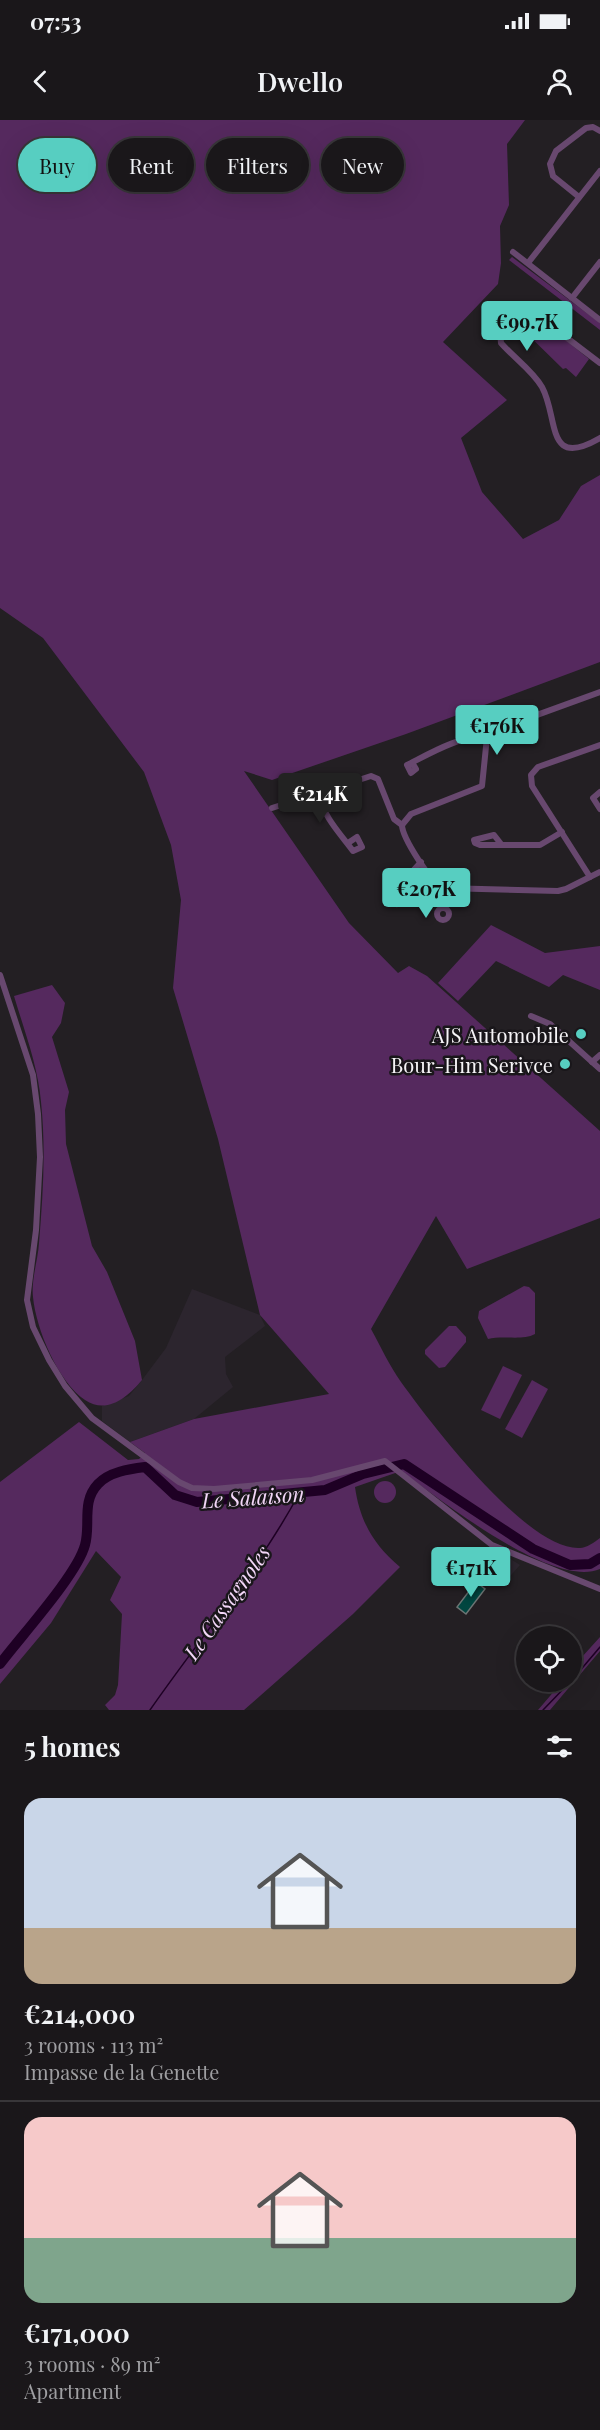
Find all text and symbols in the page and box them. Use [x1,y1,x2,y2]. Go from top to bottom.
text: 07:53 [30,6,81,36]
text: Dwello [257,63,343,99]
icon: back [24,65,57,98]
icon: person [543,65,576,98]
chip: Buy [18,138,96,192]
chip: Rent [108,138,194,192]
chip: Filters [206,138,309,192]
chip: New [321,138,404,192]
pin: €99.7K [478,301,576,352]
text: €99.7K [495,307,559,334]
pin: €176K [455,705,539,756]
text: €176K [469,711,525,738]
pin: €214K [278,773,362,824]
text: €214K [292,779,348,806]
pin: €207K [384,868,468,919]
text: €207K [396,874,456,901]
place label: AJS Automobile [431,1021,569,1048]
marker: AJS Automobile [574,1027,588,1041]
place label: Bour-Him Serivce [391,1051,553,1078]
marker: Bour-Him Serivce [558,1057,572,1071]
water label: Le Salaison [200,1478,305,1514]
water label: Le Cassagnoles [176,1539,276,1665]
pin: €171K [429,1547,513,1598]
text: €171K [445,1553,497,1580]
map controls [516,1626,582,1692]
button: locate [516,1626,582,1692]
text: 5 homes [24,1729,120,1764]
icon: filters [543,1730,576,1763]
icon: home [246,1837,354,1945]
text: €214,000 [24,1996,135,2031]
text: 3 rooms · 113 m² [24,2031,163,2058]
text: Impasse de la Genette [24,2058,219,2085]
icon: home [246,2156,354,2264]
text: €171,000 [24,2315,130,2350]
text: 3 rooms · 89 m² [24,2350,160,2377]
text: Apartment [24,2377,121,2404]

